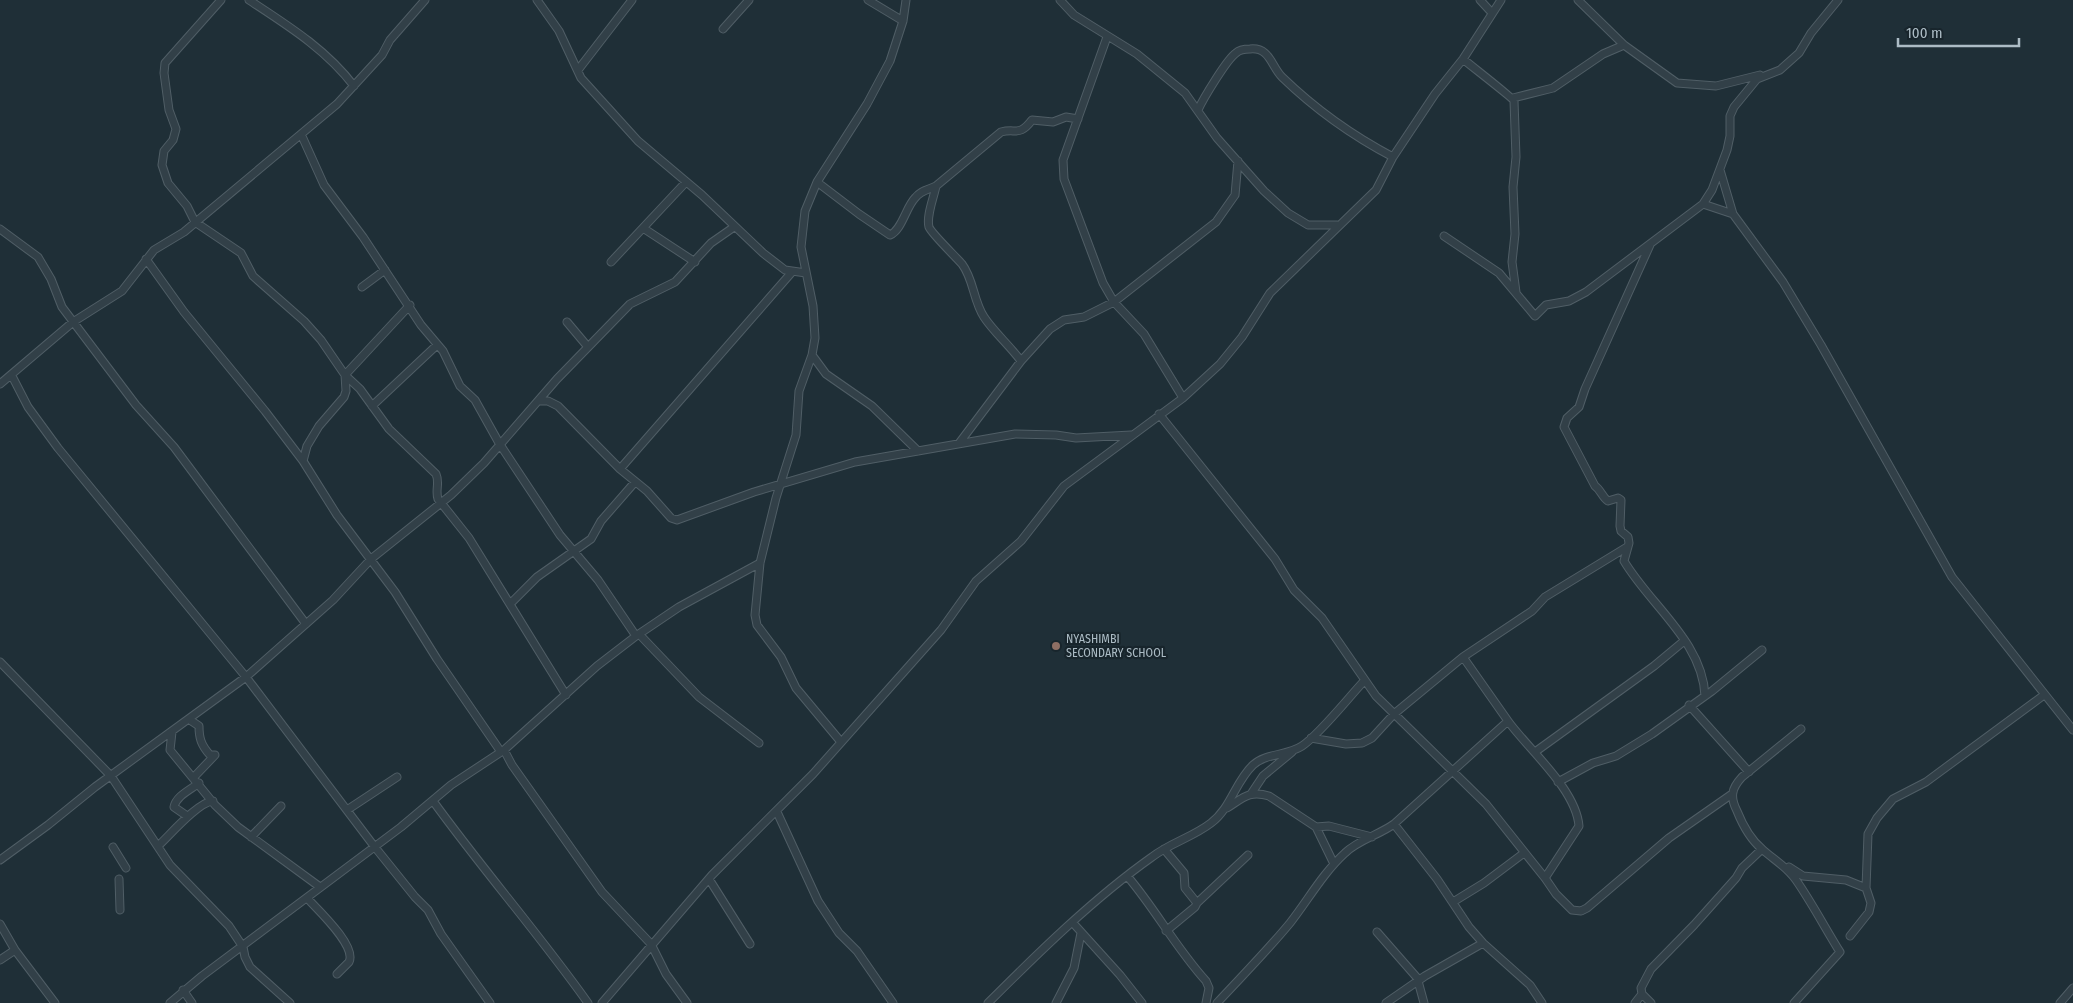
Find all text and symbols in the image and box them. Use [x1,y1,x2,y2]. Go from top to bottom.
scale bar [1898,15,2019,47]
text: 100 m [1906,24,1943,42]
place label: NYASHIMBI SECONDARY SCHOOL [1066,632,1167,660]
marker: NYASHIMBI SECONDARY SCHOOL [1050,640,1062,652]

